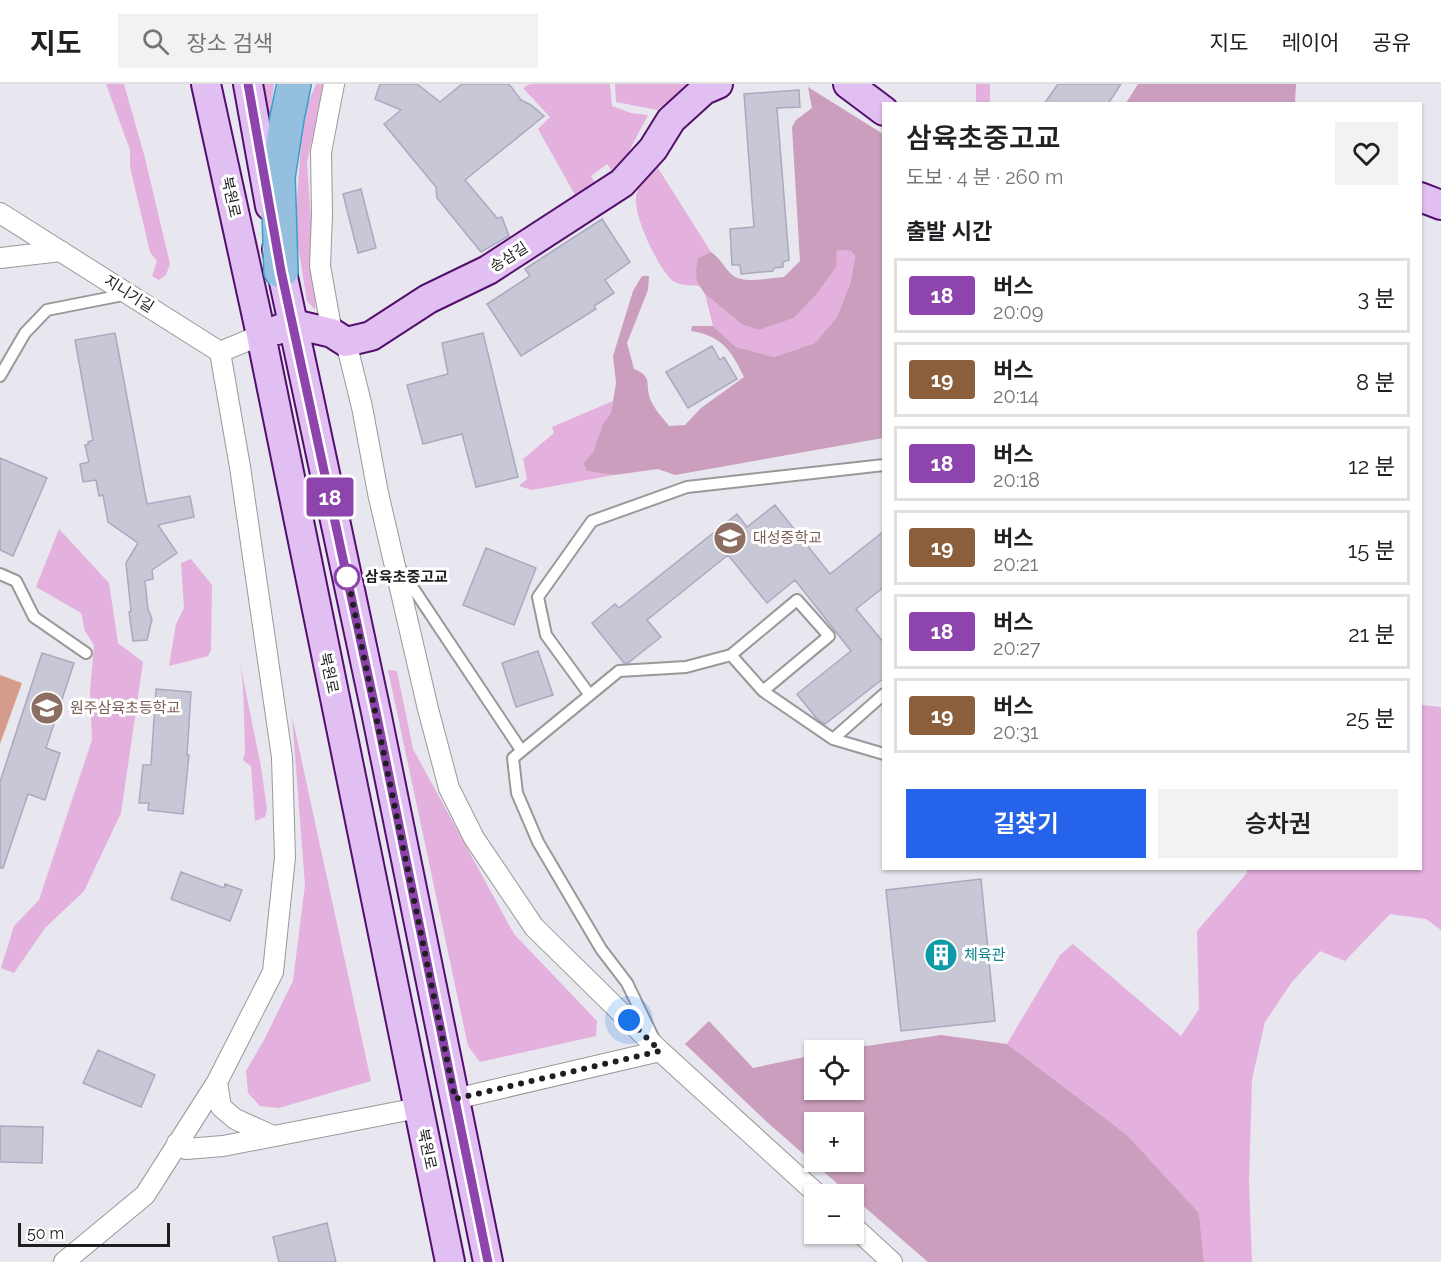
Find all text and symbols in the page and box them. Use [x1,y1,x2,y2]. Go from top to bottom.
search box [118,14,538,68]
icon: search [139,25,172,58]
text: 지도 [30,27,82,60]
text: 장소 검색 [187,30,273,56]
text: 지도 [1210,30,1248,55]
text: 레이어 [1281,30,1339,55]
text: 공유 [1372,30,1411,55]
text: 삼육초중고교 [906,122,1061,155]
button: heart [1335,122,1398,185]
text: 도보 · 4 분 · 260 m [906,165,1063,189]
street label: 북원로 [218,175,244,219]
text: 출발 시간 [906,218,992,244]
street label: 송삼길 [487,238,531,276]
street label: 지니기길 [101,272,157,316]
text: 버스 [993,273,1033,299]
text: 18 [930,283,954,308]
text: 3 분 [1357,285,1395,311]
text: 20:09 [993,300,1043,324]
text: 버스 [993,357,1033,383]
text: 19 [931,367,953,392]
text: 8 분 [1356,369,1395,395]
text: 20:14 [993,384,1039,408]
text: 버스 [993,441,1033,467]
text: 18 [930,451,954,476]
text: 12 분 [1348,453,1395,479]
text: 20:18 [993,468,1040,492]
line badge: 18 [303,478,357,516]
text: 18 [318,485,342,510]
school or university icon: 대성중학교 [712,520,748,556]
text: 버스 [993,525,1033,551]
place label: 대성중학교 [753,529,822,547]
text: 19 [931,535,953,560]
text: 15 분 [1348,537,1395,563]
text: 20:21 [993,552,1038,576]
marker: 삼육초중고교 [334,564,360,590]
place label: 삼육초중고교 [365,568,448,586]
text: 버스 [993,609,1033,635]
text: 18 [930,619,954,644]
text: 21 분 [1348,621,1395,647]
text: 20:27 [993,636,1041,660]
street label: 북원로 [316,651,342,695]
school or university icon: 원주삼육초등학교 [29,690,65,726]
text: 버스 [993,693,1033,719]
place label: 원주삼육초등학교 [70,699,180,717]
text: 19 [931,703,953,728]
text: 25 분 [1346,705,1395,731]
text: 20:31 [993,720,1039,744]
button: 길찾기 [906,789,1146,858]
button: 승차권 [1158,789,1398,858]
building icon: 체육관 [923,937,959,973]
place label: 체육관 [964,946,1006,964]
your location [614,1005,644,1035]
map controls [804,1040,864,1244]
button: locate [804,1040,864,1100]
button: + [804,1112,864,1172]
street label: 북원로 [414,1127,440,1171]
button: − [804,1184,864,1244]
scale bar [18,1220,170,1248]
text: 50 m [27,1224,64,1243]

